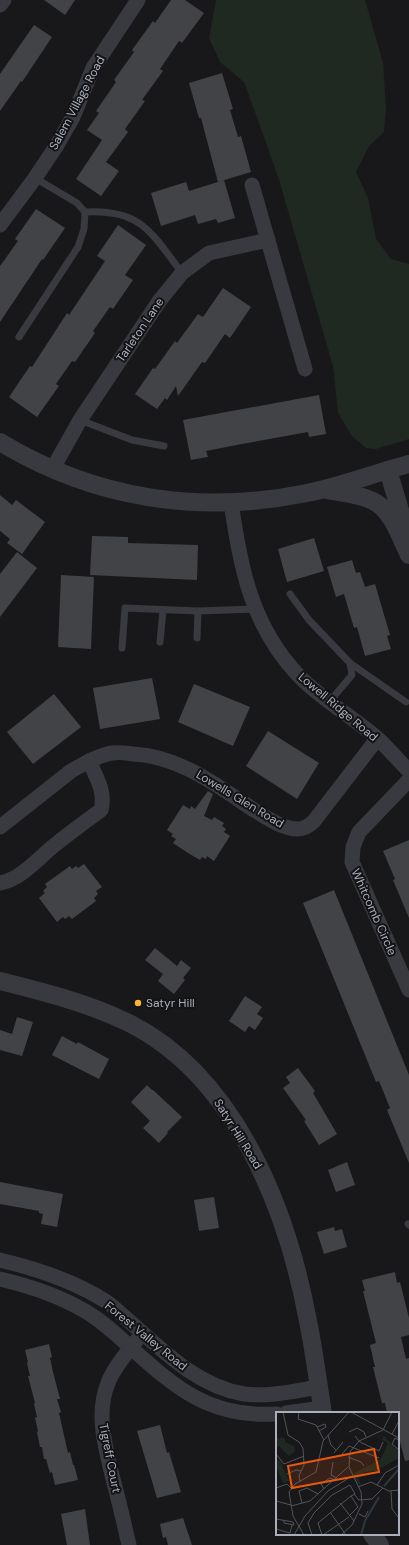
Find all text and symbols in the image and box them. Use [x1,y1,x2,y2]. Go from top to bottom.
street label: Salem Village Road [46,53,108,153]
street label: Tarleton Lane [113,295,168,365]
street label: Lowell Ridge Road [295,669,381,745]
street label: Lowells Glen Road [193,766,287,832]
street label: Whitcomb Circle [348,866,400,958]
place label: Satyr Hill [146,995,195,1011]
marker: Satyr Hill [133,998,143,1008]
street label: Satyr Hill Road [210,1096,266,1172]
street label: Forest Valley Road [101,1298,191,1374]
inset map [276,1412,399,1535]
street label: Tigreff Court [95,1422,125,1494]

